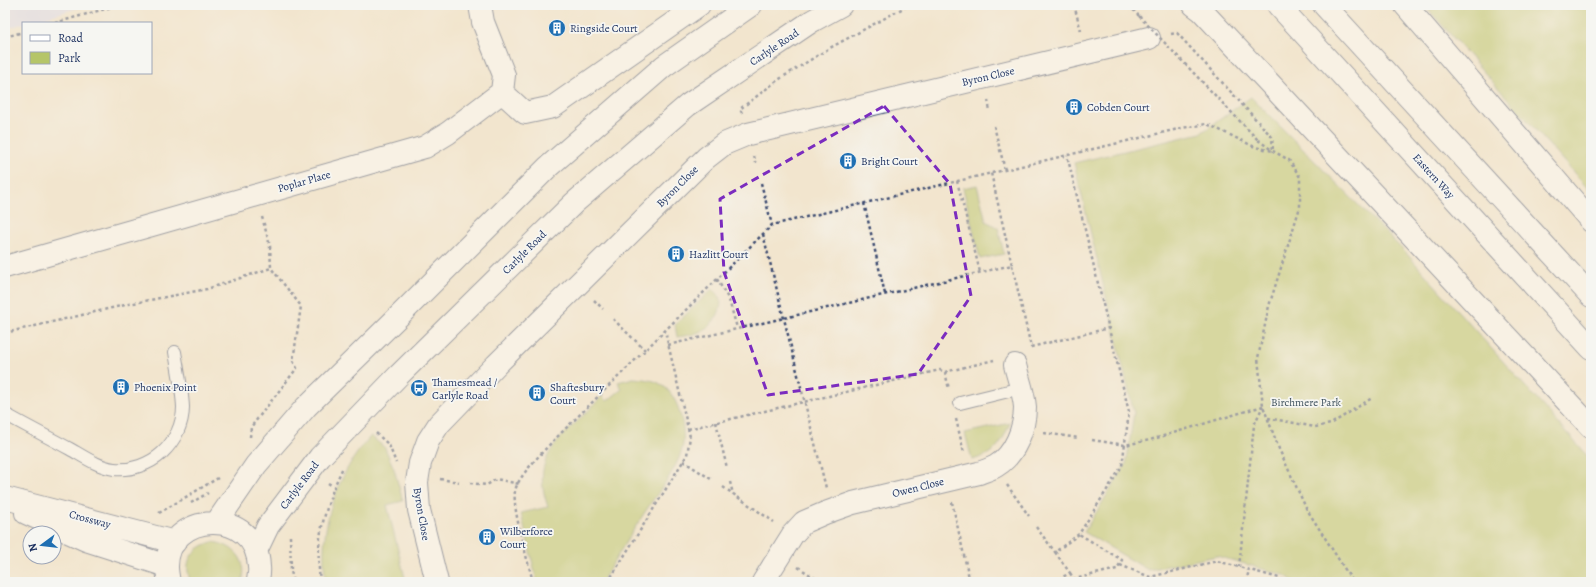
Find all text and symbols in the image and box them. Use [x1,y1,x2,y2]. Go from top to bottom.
building icon: Ringside Court [547,18,567,38]
place label: Ringside Court [570,21,638,36]
legend [22,22,152,74]
street label: Carlyle Road [747,25,802,69]
text: Road [58,30,84,46]
text: Park [58,50,81,66]
street label: Byron Close [960,63,1016,90]
building icon: Cobden Court [1064,97,1084,117]
place label: Cobden Court [1087,100,1150,115]
building icon: Bright Court [838,151,858,171]
street label: Eastern Way [1409,151,1458,202]
place label: Bright Court [861,154,918,169]
street label: Byron Close [653,162,702,211]
street label: Poplar Place [276,167,332,196]
street label: Carlyle Road [499,227,550,278]
building icon: Hazlitt Court [666,244,686,264]
place label: Hazlitt Court [689,247,749,262]
place label: Thamesmead / Carlyle Road [432,375,498,403]
building icon: Phoenix Point [111,377,131,397]
bus stop icon: Thamesmead / Carlyle Road [409,378,429,398]
place label: Phoenix Point [134,380,197,395]
place label: Shaftesbury Court [550,380,604,408]
building icon: Shaftesbury Court [527,383,547,403]
park label: Birchmere Park [1271,395,1342,410]
street label: Carlyle Road [276,458,322,512]
street label: Owen Close [891,474,946,501]
street label: Byron Close [409,486,434,542]
street label: Crossway [67,507,112,532]
place label: Wilberforce Court [499,524,553,552]
north arrow [22,525,62,565]
building icon: Wilberforce Court [477,527,497,547]
text: N [25,542,41,553]

